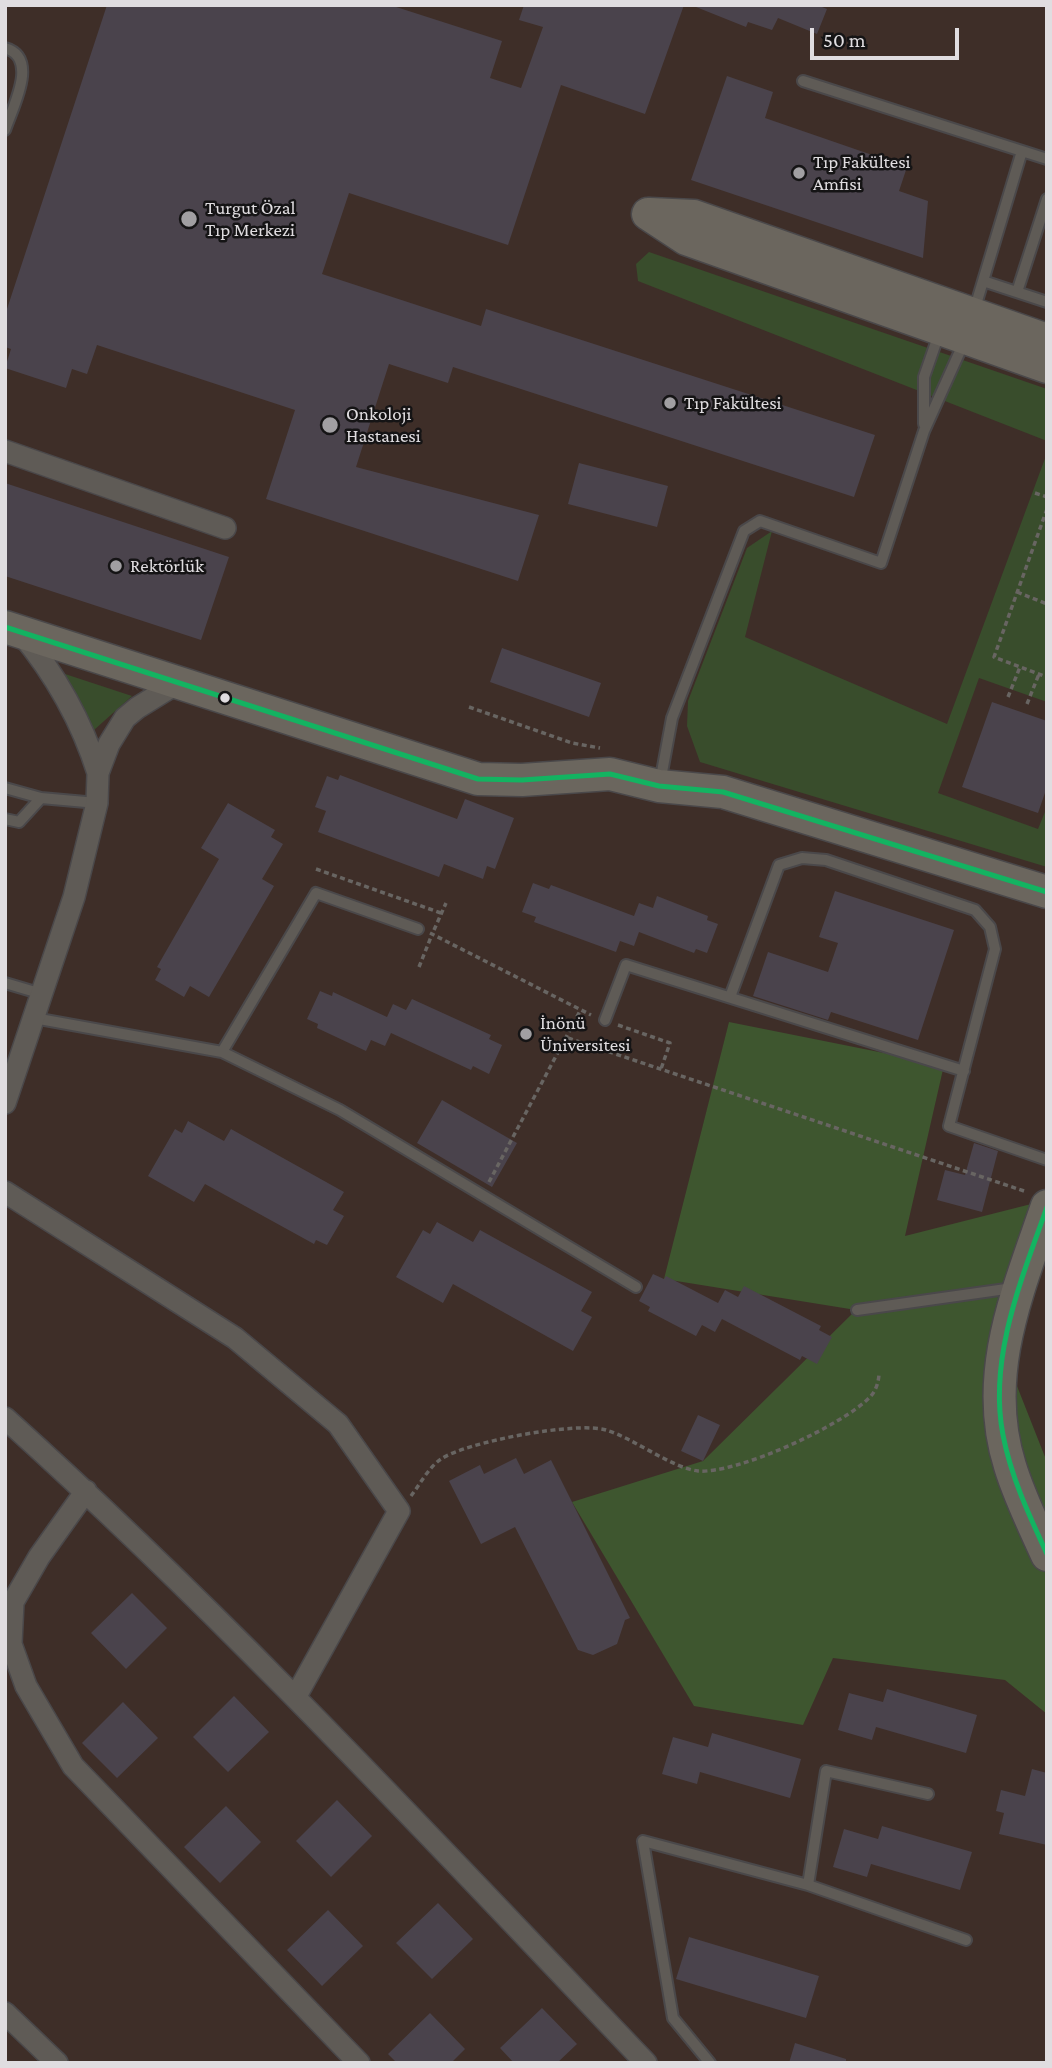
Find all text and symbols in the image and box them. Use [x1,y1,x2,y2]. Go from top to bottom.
scale bar [814,14,963,58]
text: 50 m [823,28,866,52]
place label: Tıp Fakültesi Amfisi [813,151,911,195]
marker: Tıp Fakültesi Amfisi [791,165,807,181]
place label: Turgut Özal Tıp Merkezi [205,197,295,241]
marker: Turgut Özal Tıp Merkezi [179,209,199,229]
place label: Tıp Fakültesi [684,392,782,414]
marker: Tıp Fakültesi [662,395,678,411]
place label: Onkoloji Hastanesi [346,403,421,447]
marker: Onkoloji Hastanesi [320,415,340,435]
place label: Rektörlük [130,555,204,577]
marker: Rektörlük [108,558,124,574]
unlabelled marker [218,691,232,705]
place label: İnönü Üniversitesi [540,1012,630,1056]
marker: İnönü Üniversitesi [518,1026,534,1042]

